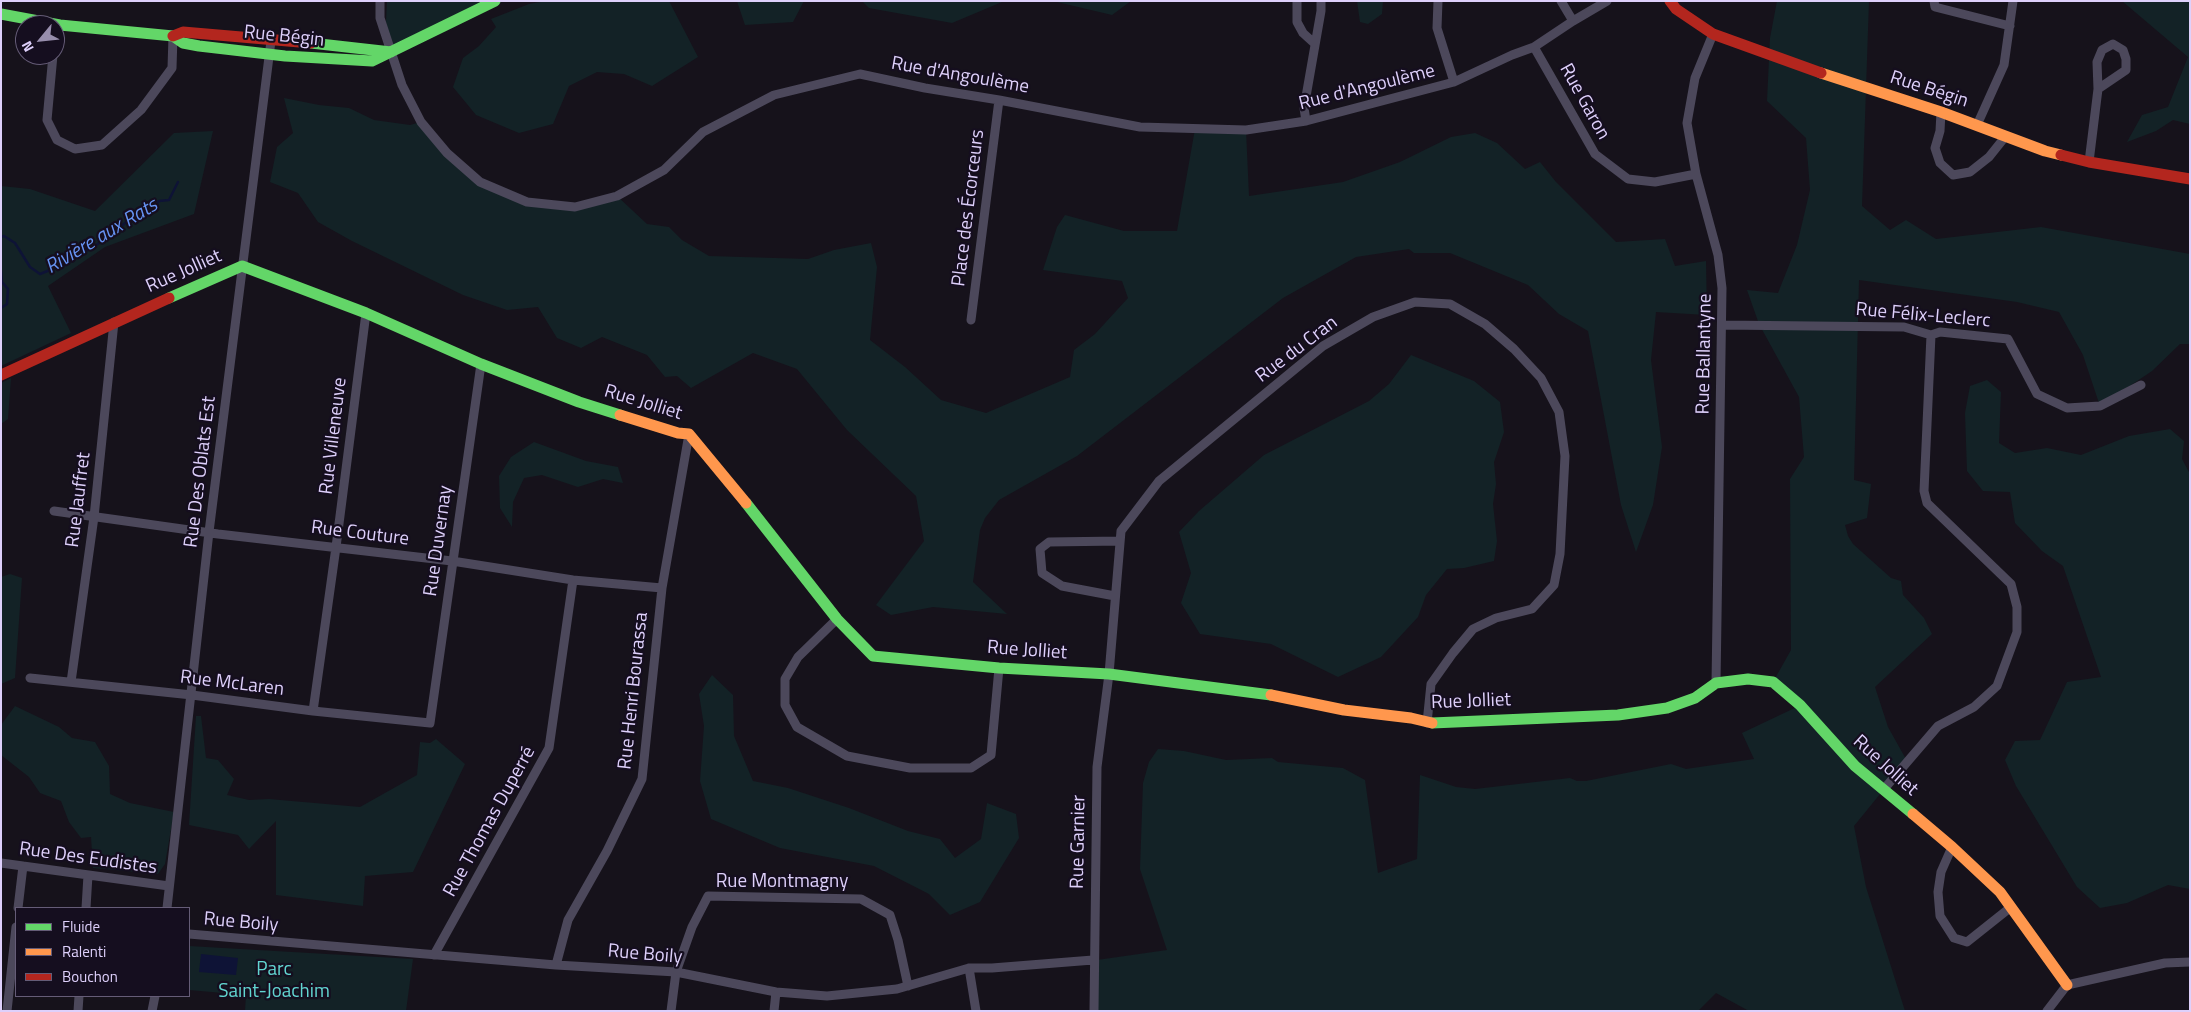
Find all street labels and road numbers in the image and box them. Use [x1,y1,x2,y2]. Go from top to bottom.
street label: Rue Bégin [243,21,325,53]
street label: Rue d'Angoulème [889,53,1031,99]
street label: Rue d'Angoulème [1297,60,1437,116]
street label: Rue Garon [1554,60,1614,144]
street label: Rue Bégin [1887,67,1971,113]
street label: Place des Écorceurs [948,128,990,288]
street label: Rue Jolliet [143,245,225,299]
street label: Rue Ballantyne [1693,293,1717,415]
street label: Rue Félix-Leclerc [1855,299,1991,333]
street label: Rue du Cran [1252,312,1342,388]
street label: Rue Villeneuve [316,376,352,496]
street label: Rue Jolliet [601,380,685,426]
street label: Rue Des Oblats Est [180,395,222,549]
street label: Rue Jauffret [62,451,96,549]
street label: Rue Duvernay [420,484,458,598]
street label: Rue Couture [310,517,410,551]
street label: Rue Henri Bourassa [614,611,654,771]
street label: Rue Jolliet [986,637,1068,665]
street label: Rue McLaren [179,666,285,702]
street label: Rue Jolliet [1431,689,1511,715]
street label: Rue Jolliet [1848,731,1922,801]
street label: Rue Thomas Duperré [439,743,541,901]
street label: Rue Garnier [1067,795,1091,889]
street label: Rue Des Eudistes [18,838,158,880]
street label: Rue Montmagny [716,871,848,893]
street label: Rue Boily [203,908,279,938]
street label: Rue Boily [607,940,683,970]

